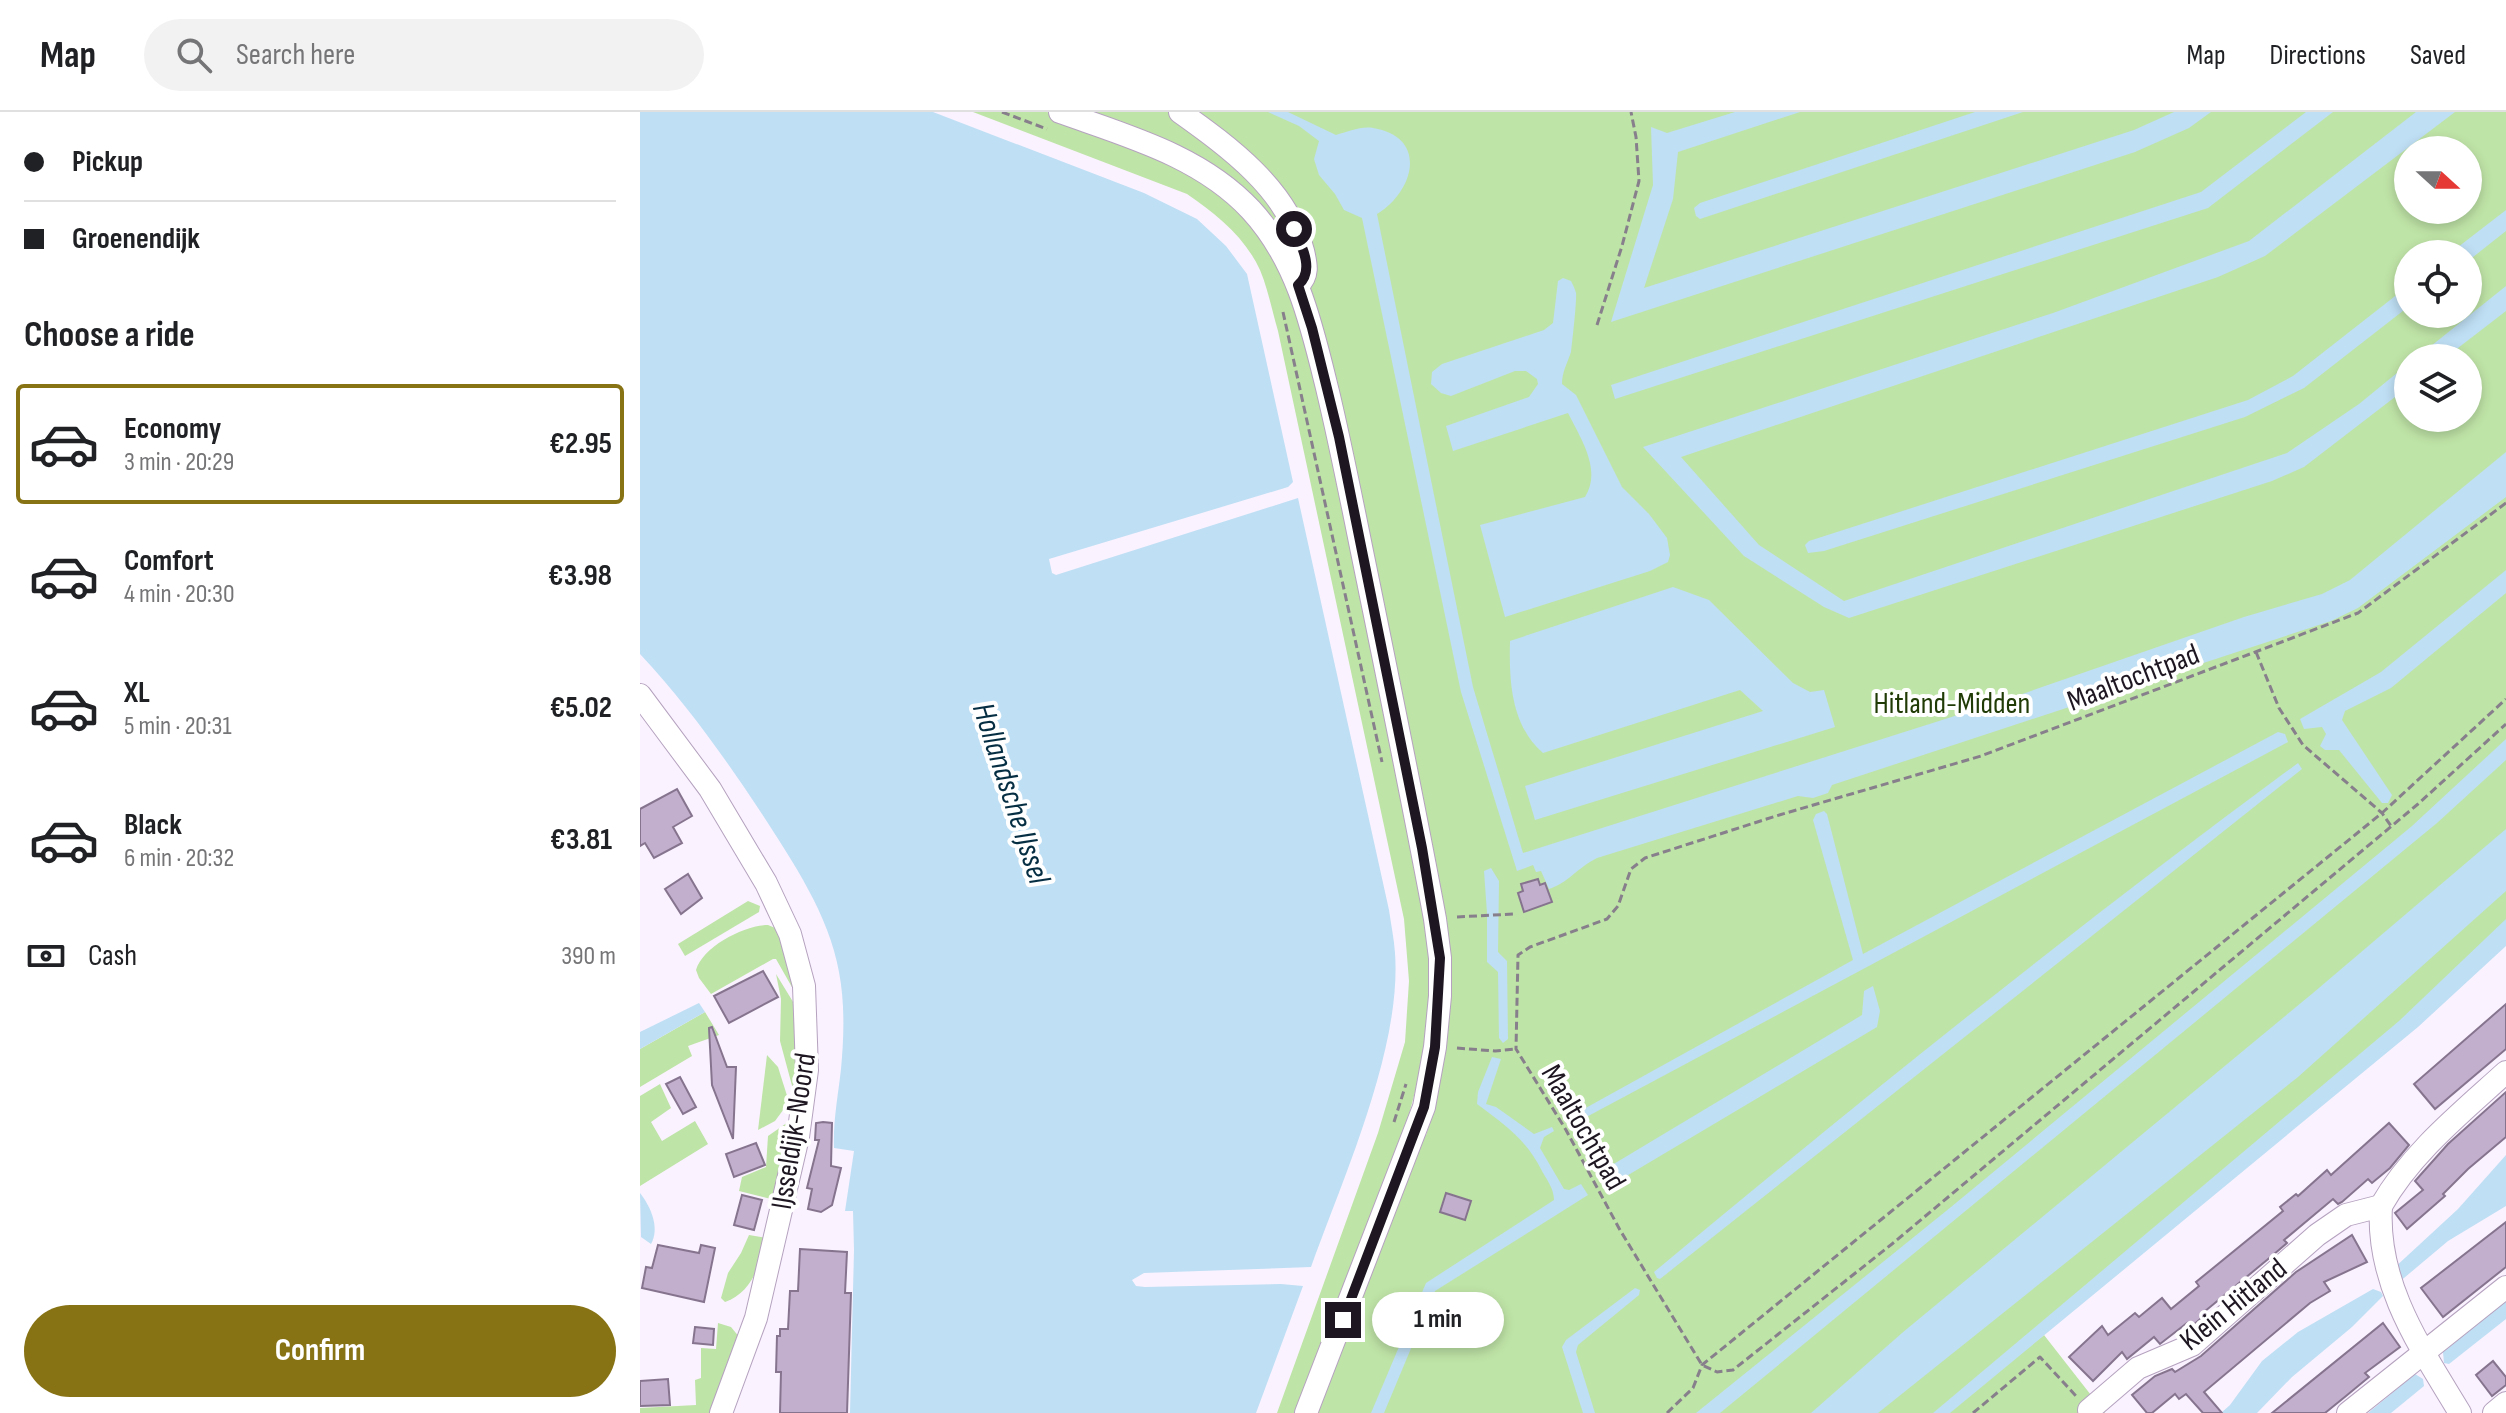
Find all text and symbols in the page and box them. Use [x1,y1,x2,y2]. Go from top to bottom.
search box [144,19,704,91]
text: Map [40,33,96,78]
icon: search [172,33,216,77]
text: Search here [236,37,355,73]
text: Map [2187,39,2226,72]
text: Directions [2270,39,2366,72]
text: Saved [2410,39,2466,72]
north arrow [2394,136,2482,224]
map controls [2394,136,2482,432]
text: Pickup [72,144,143,180]
route start [1276,211,1312,247]
text: Groenendijk [72,221,200,257]
button: locate [2394,240,2482,328]
text: Choose a ride [24,314,195,357]
button: layers [2394,344,2482,432]
icon: car [28,408,100,480]
text: Economy [124,411,221,447]
text: €2.95 [549,426,612,462]
text: 3 min · 20:29 [124,447,234,478]
icon: car [28,540,100,612]
text: Comfort [124,543,214,579]
text: €3.98 [548,558,612,594]
text: 4 min · 20:30 [124,579,235,610]
street label: Maaltochtpad [2062,636,2204,720]
icon: car [28,672,100,744]
text: XL [124,675,150,711]
park label: Hitland-Midden [1874,686,2030,722]
text: €5.02 [550,690,612,726]
water label: Hollandsche IJssel [963,698,1059,890]
text: 5 min · 20:31 [124,711,232,742]
icon: car [28,804,100,876]
text: Black [124,807,182,843]
text: €3.81 [550,822,612,858]
text: 6 min · 20:32 [124,843,234,874]
icon: cash [24,934,68,978]
text: Cash [88,938,137,974]
text: 390 m [561,941,616,972]
street label: IJsseldijk-Noord [764,1050,824,1212]
street label: Maaltochtpad [1533,1059,1633,1196]
street label: Klein Hitland [2173,1251,2294,1359]
callout: 1 min [1371,1292,1503,1348]
route end [1325,1302,1361,1338]
text: 1 min [1414,1304,1462,1335]
button: Confirm [24,1305,616,1397]

